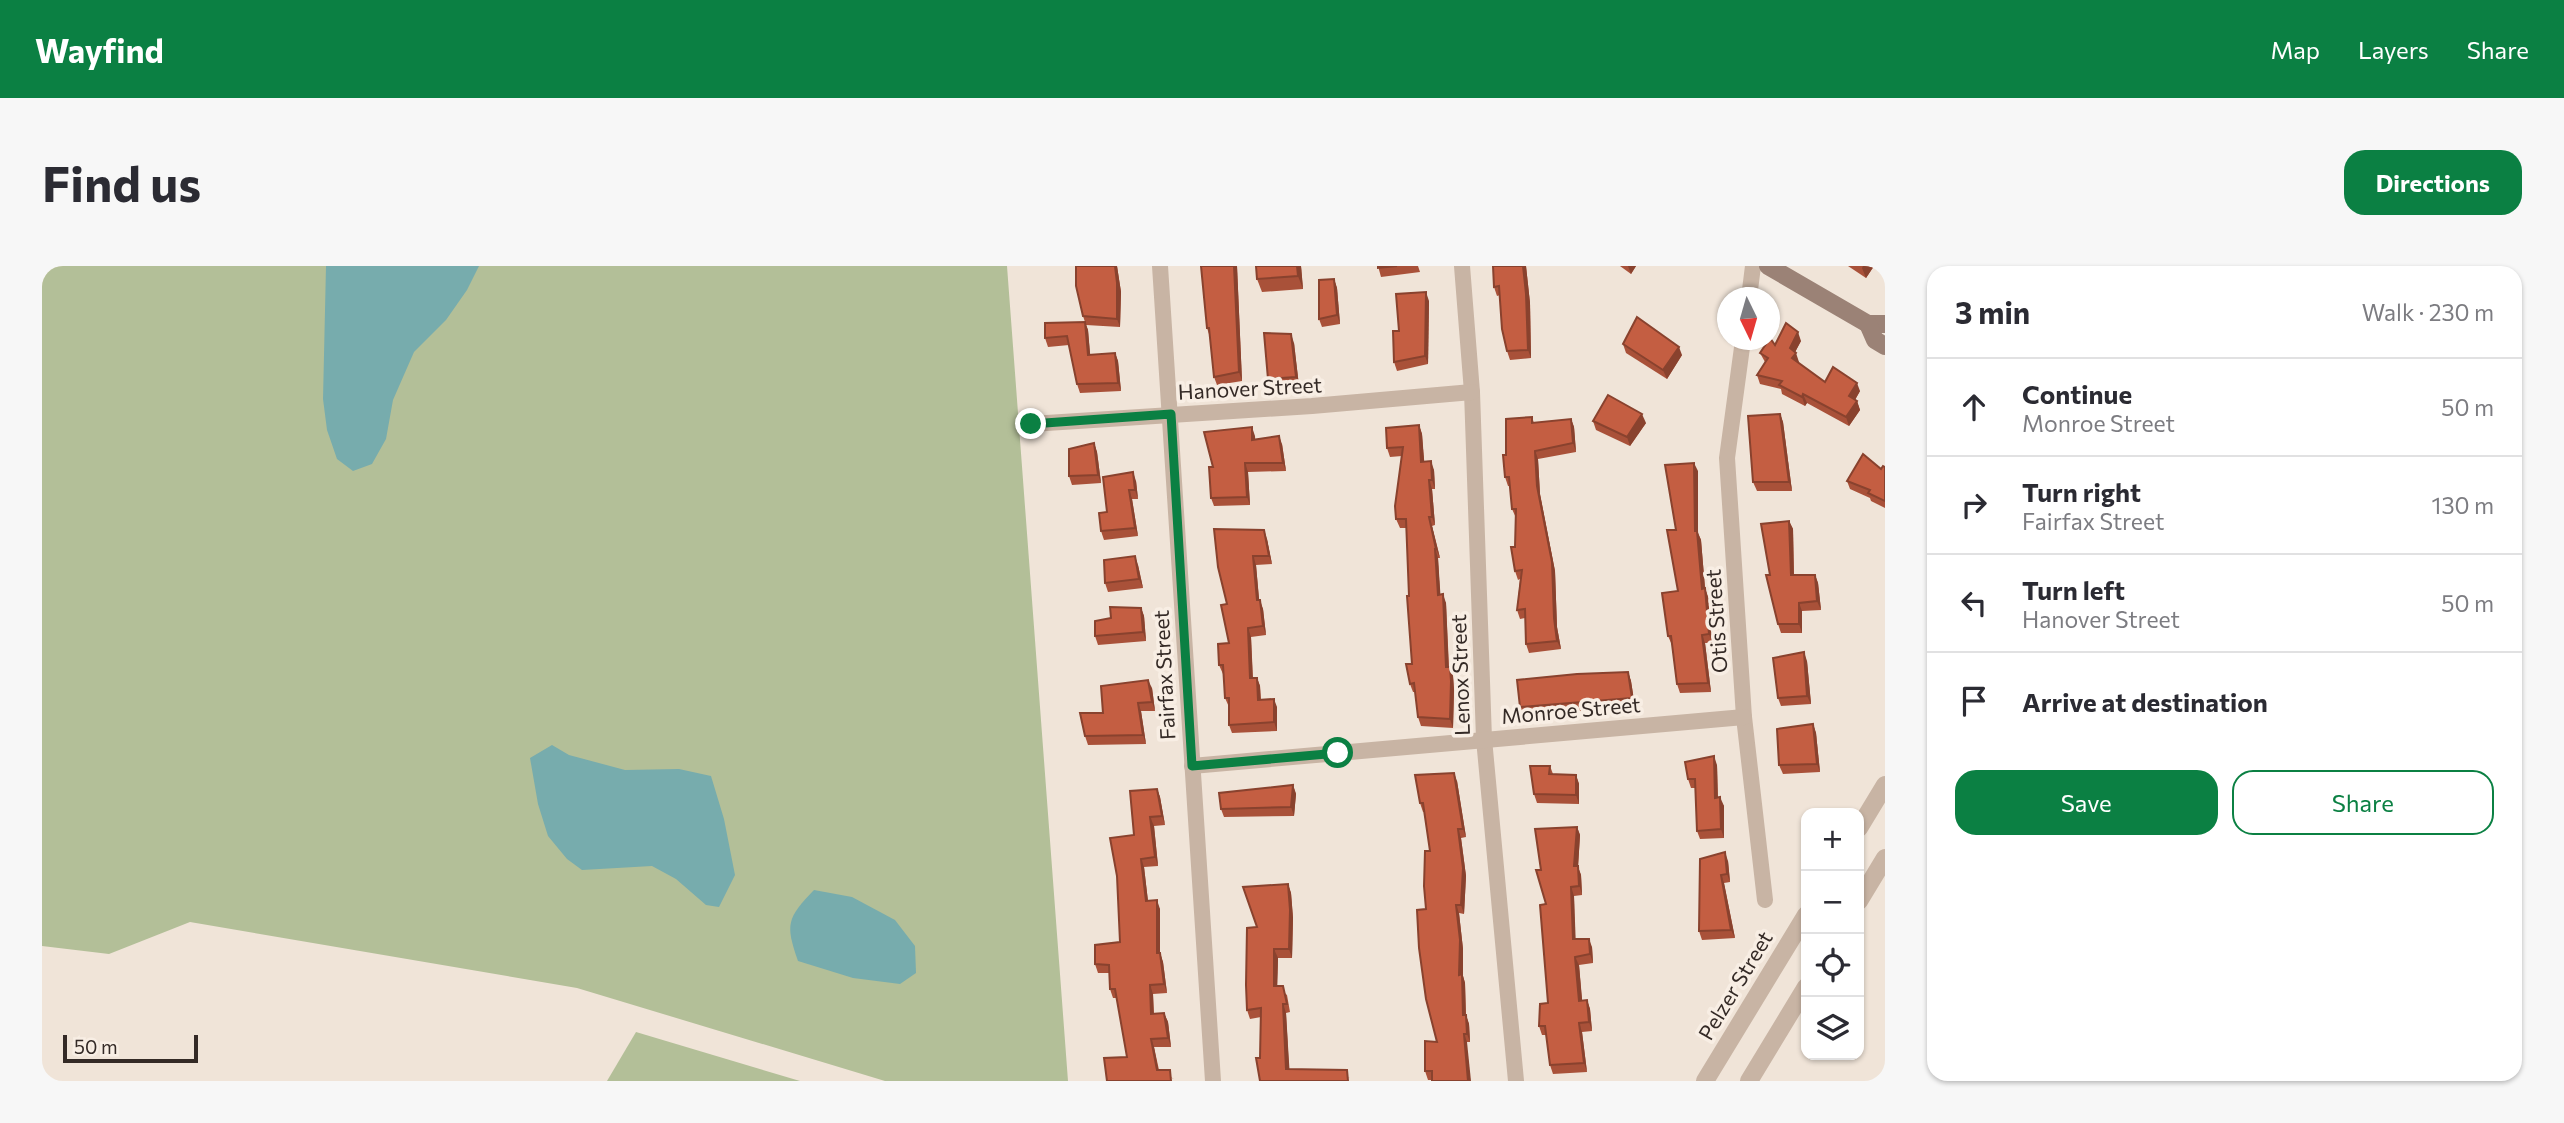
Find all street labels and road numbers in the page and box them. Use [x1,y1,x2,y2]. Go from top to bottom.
street label: Hanover Street [1177,371,1323,404]
street label: Otis Street [1699,568,1732,674]
street label: Fairfax Street [1148,610,1179,741]
street label: Lenox Street [1445,614,1474,736]
street label: Monroe Street [1500,691,1642,728]
street label: Pelzer Street [1692,926,1777,1044]

